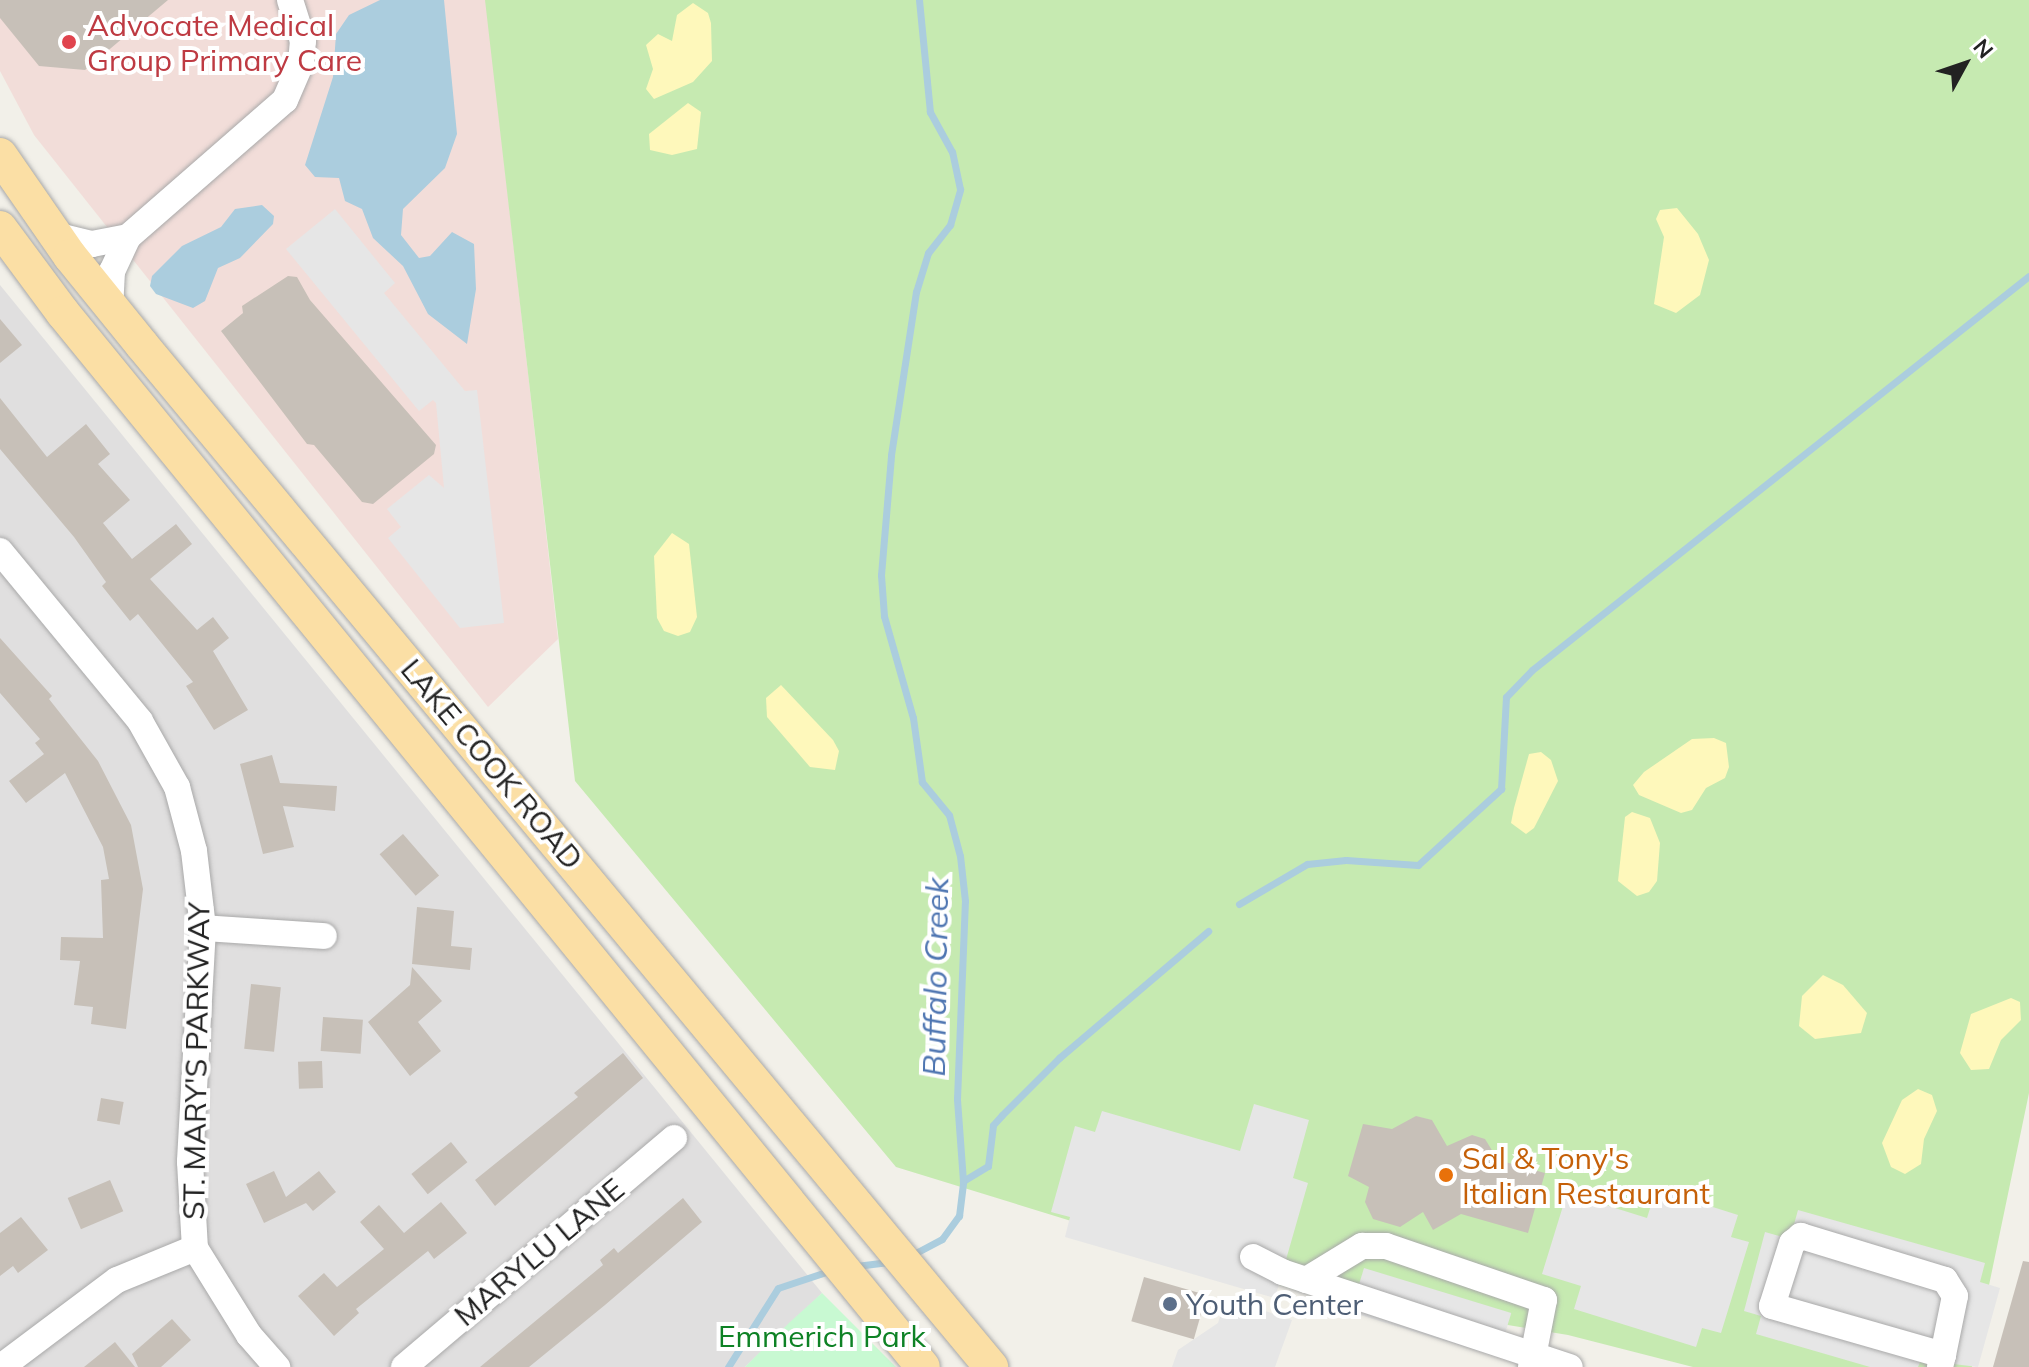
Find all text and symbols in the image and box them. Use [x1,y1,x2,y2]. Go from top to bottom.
place label: Advocate Medical Group Primary Care [87,7,362,78]
north arrow [1925,24,2005,104]
marker: Advocate Medical Group Primary Care [58,31,80,53]
text: N [1967,33,1999,64]
street label: LAKE COOK ROAD [394,652,590,876]
water label: Buffalo Creek [914,877,956,1077]
street label: ST. MARY'S PARKWAY [175,902,217,1220]
place label: Sal & Tony's Italian Restaurant [1462,1140,1710,1210]
marker: Sal & Tony's Italian Restaurant [1437,1166,1455,1184]
street label: MARYLU LANE [447,1171,631,1333]
place label: Youth Center [1186,1286,1363,1322]
marker: Youth Center [1161,1295,1179,1313]
park label: Emmerich Park [718,1318,926,1354]

